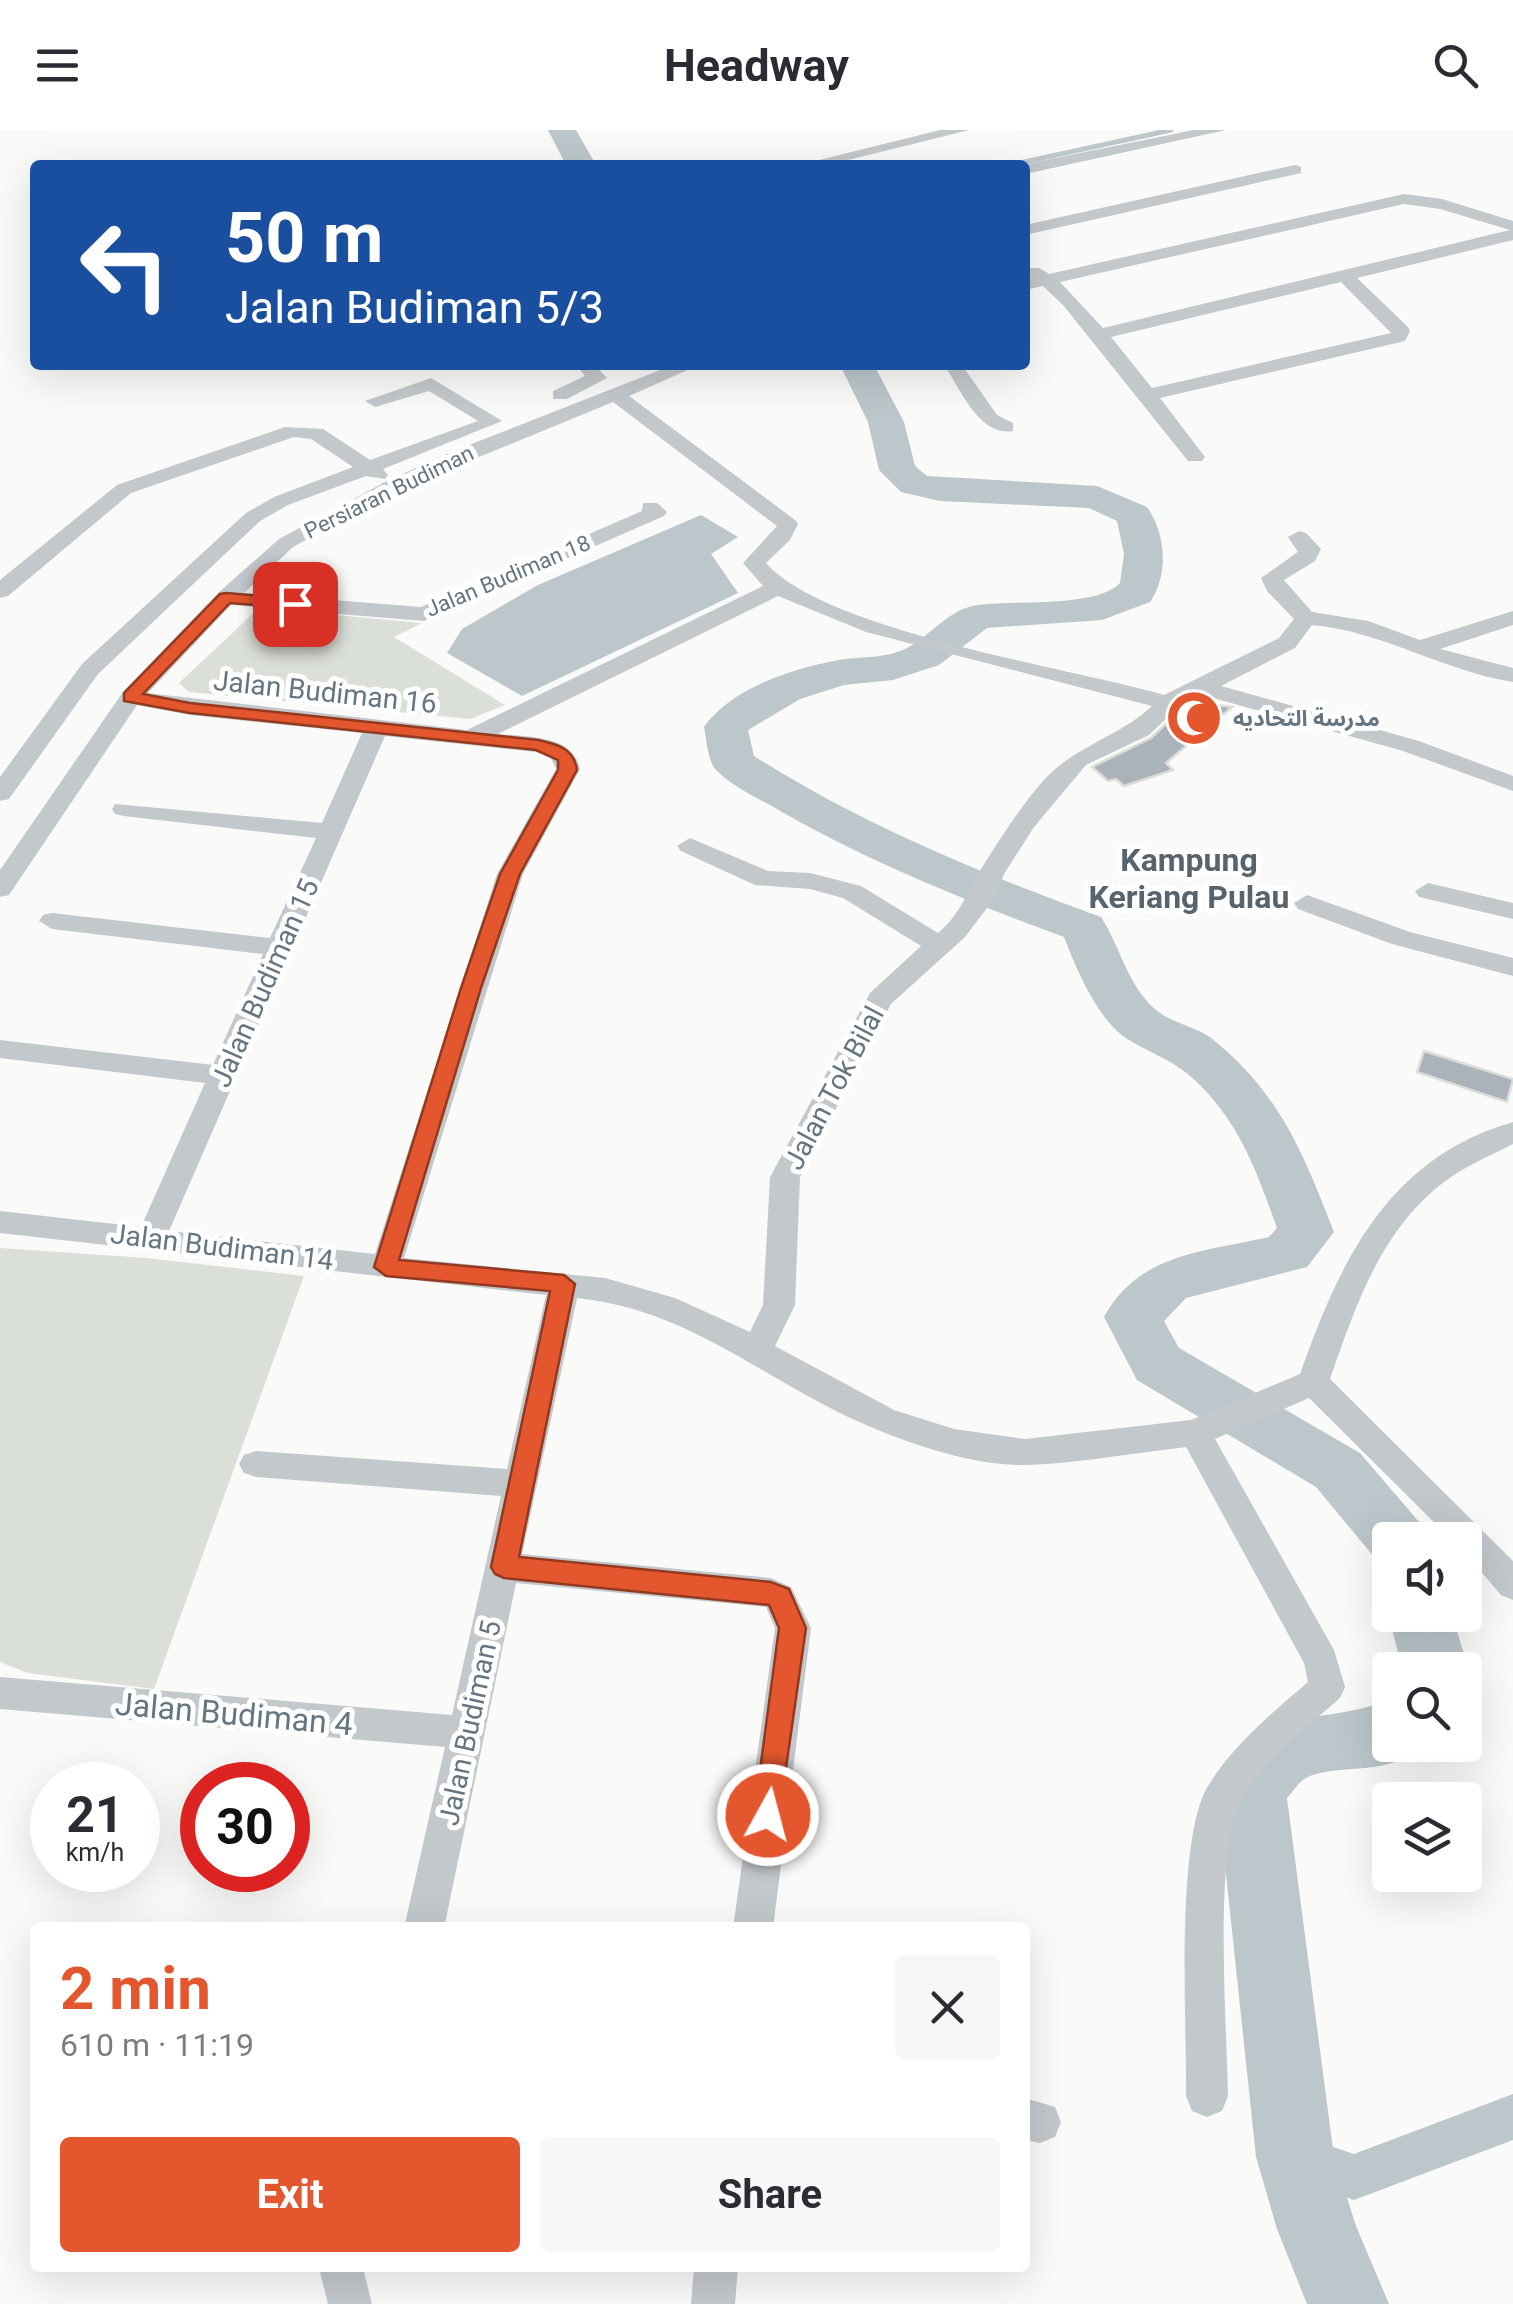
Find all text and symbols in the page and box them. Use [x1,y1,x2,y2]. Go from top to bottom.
icon: menu [30,38,85,93]
icon: search [1428,38,1483,93]
text: Headway [664,39,849,92]
text: 50 m [225,197,383,279]
icon: left [60,200,190,330]
text: Jalan Budiman 5/3 [225,281,604,334]
street label: Persiaran Budiman [300,440,478,544]
street label: Jalan Budiman 18 [422,530,594,622]
pin [253,562,338,647]
icon: arrive [268,577,323,632]
street label: Jalan Budiman 16 [212,664,438,720]
mosque icon: مدرسة التحاديه [1164,688,1224,748]
place label: مدرسة التحاديه [1233,706,1380,732]
district label: Kampung Keriang Pulau [1089,841,1289,916]
street label: Jalan Budiman 15 [204,874,326,1092]
street label: Jalan Tok Bilal [777,1001,891,1175]
street label: Jalan Budiman 14 [109,1217,336,1277]
map controls [1372,1522,1482,1892]
button: sound [1372,1522,1482,1632]
street label: Jalan Budiman 5 [432,1618,508,1828]
button: search [1372,1652,1482,1762]
street label: Jalan Budiman 4 [114,1685,354,1743]
speed limit sign: 30 [180,1762,310,1892]
position arrow [716,1763,820,1867]
button: layers [1372,1782,1482,1892]
text: 21 [66,1786,124,1844]
text: km/h [66,1838,124,1867]
text: 2 min [60,1953,211,2024]
button: close [895,1955,1000,2060]
text: 610 m · 11:19 [60,2026,254,2064]
button: Exit [60,2137,520,2252]
button: Share [540,2137,1000,2252]

